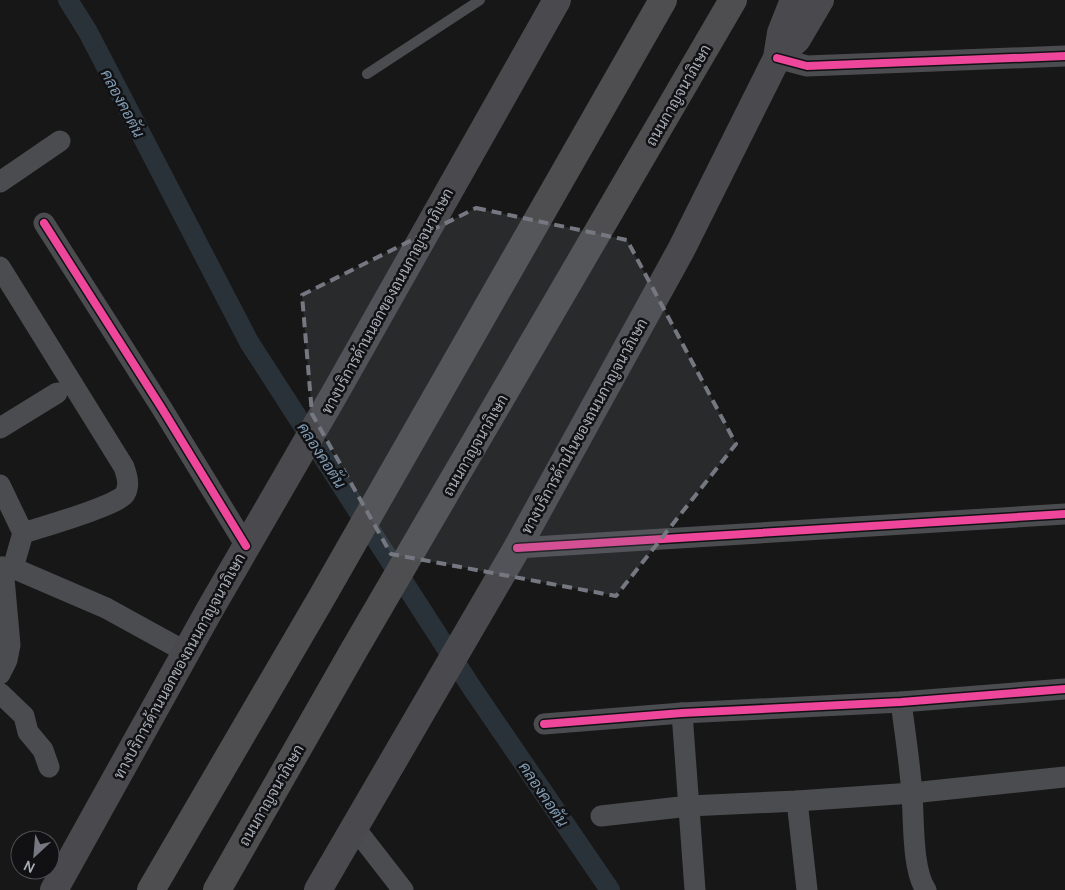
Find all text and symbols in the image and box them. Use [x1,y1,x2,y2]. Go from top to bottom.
street label: ถนนกาญจนาภิเษก [640,40,716,150]
water label: คลองคอตัน [96,65,150,141]
street label: ทางบริการด้านนอกของถนนกาญจนาภิเษก [316,184,458,418]
street label: ทางบริการด้านในของถนนกาญจนาภิเษก [516,314,652,538]
street label: ถนนกาญจนาภิเษก [437,390,513,500]
water label: คลองคอตัน [292,418,352,492]
street label: ทางบริการด้านนอกของถนนกาญจนาภิเษก [108,549,250,783]
street label: ถนนกาญจนาภิเษก [233,740,309,850]
water label: คลองคอตัน [514,757,574,831]
north arrow [10,830,60,880]
text: N [20,856,38,878]

